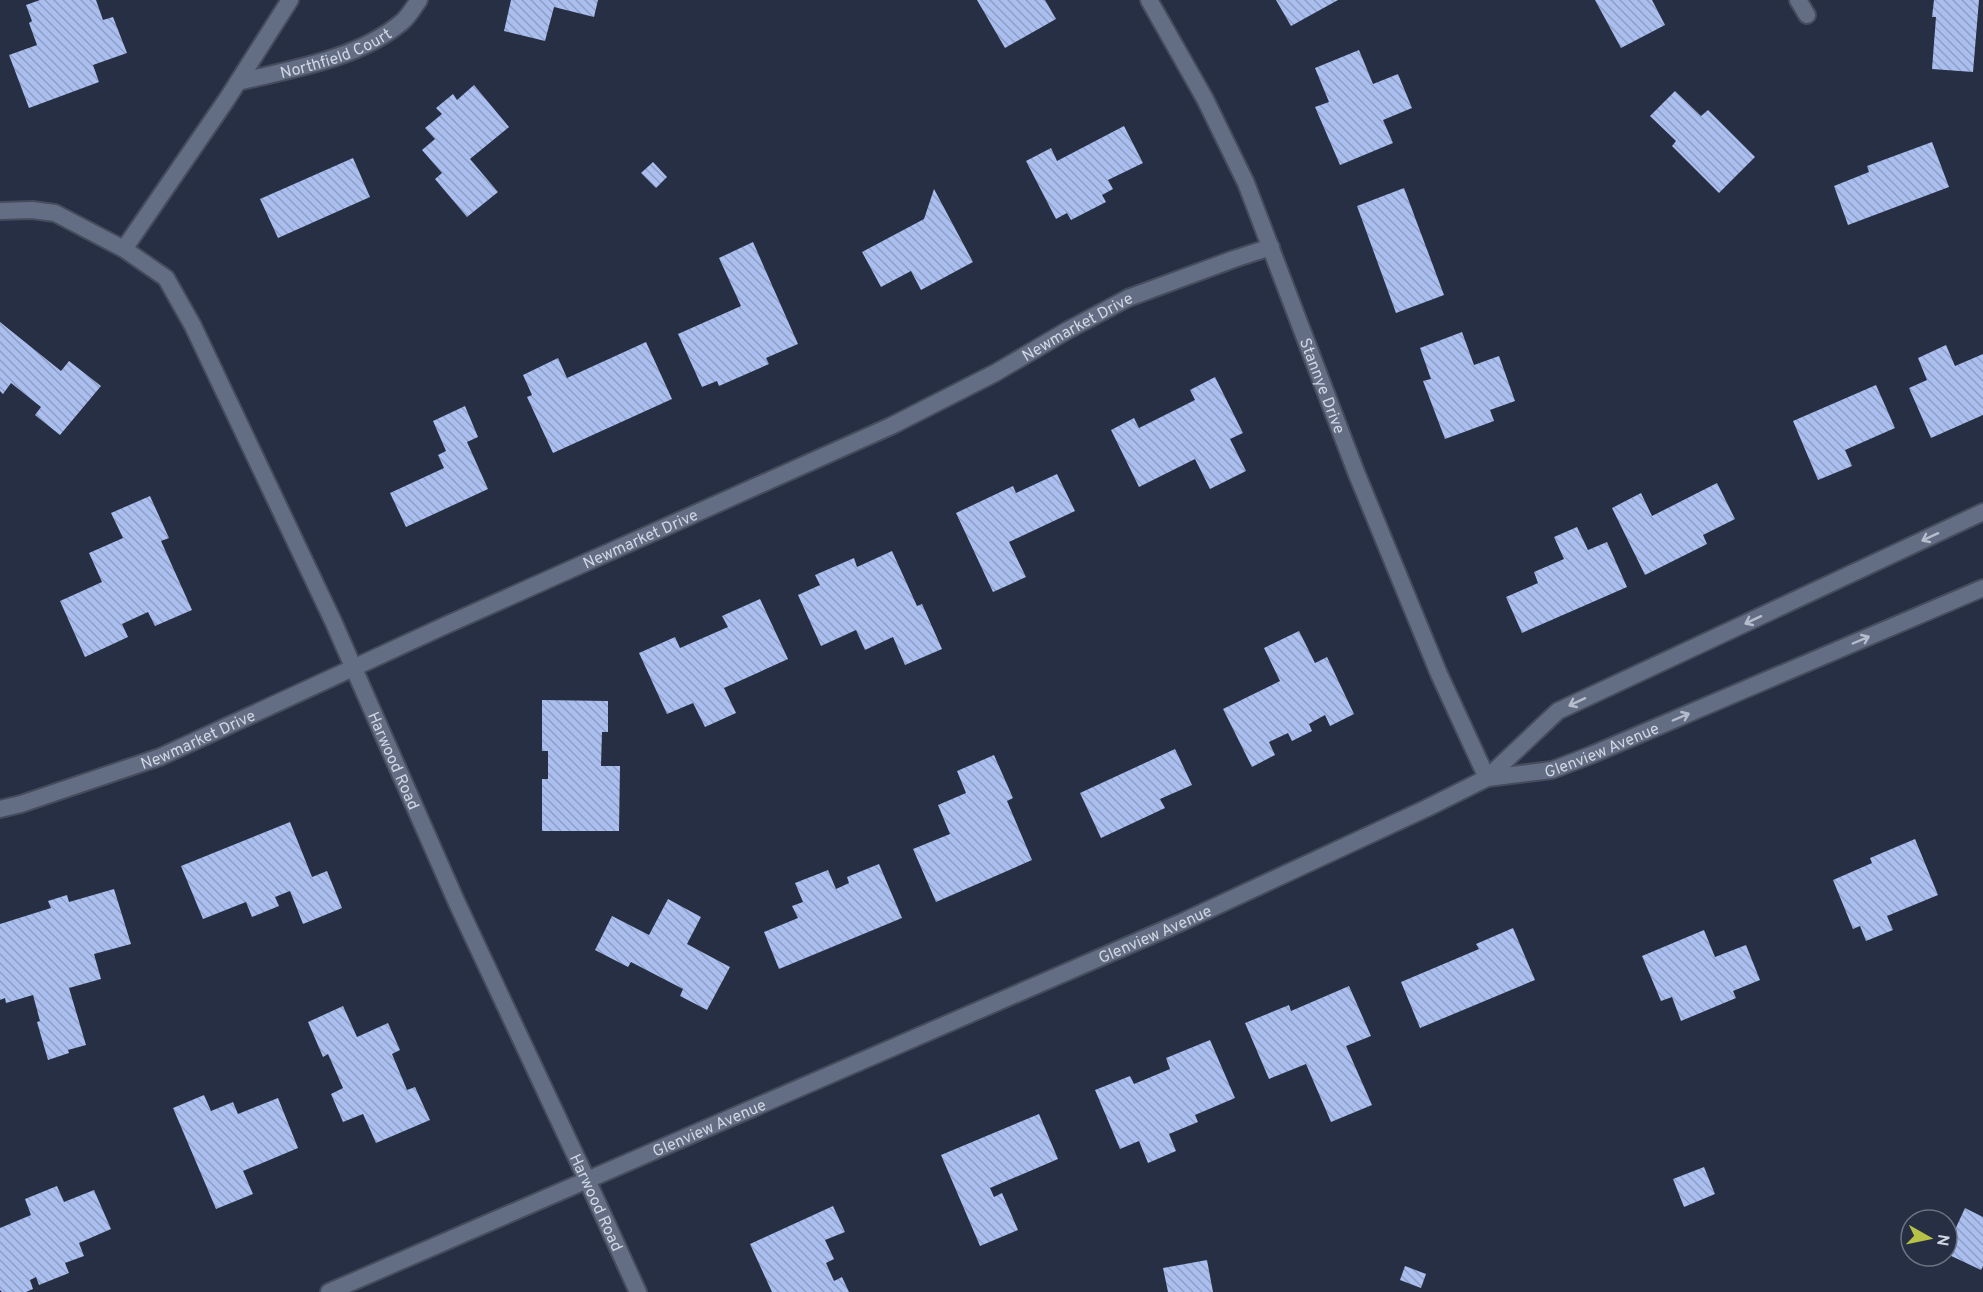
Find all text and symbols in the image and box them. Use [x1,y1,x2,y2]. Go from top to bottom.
street label: Northfield Court [278,25,396,84]
street label: Newmarket Drive [1019,289,1137,367]
street label: Stannye Drive [1294,336,1349,437]
street label: Newmarket Drive [580,506,702,574]
one-way arrow [1921,533,1939,544]
one-way arrow [1745,614,1763,626]
one-way arrow [1851,634,1869,645]
one-way arrow [1568,697,1586,709]
street label: Newmarket Drive [138,706,259,775]
street label: Harwood Road [362,709,423,813]
one-way arrow [1672,711,1690,722]
street label: Glenview Avenue [1544,719,1662,783]
street label: Glenview Avenue [1096,902,1215,969]
street label: Glenview Avenue [650,1096,769,1163]
street label: Harwood Road [564,1151,626,1255]
north arrow [1899,1208,1959,1268]
text: N [1931,1233,1953,1247]

